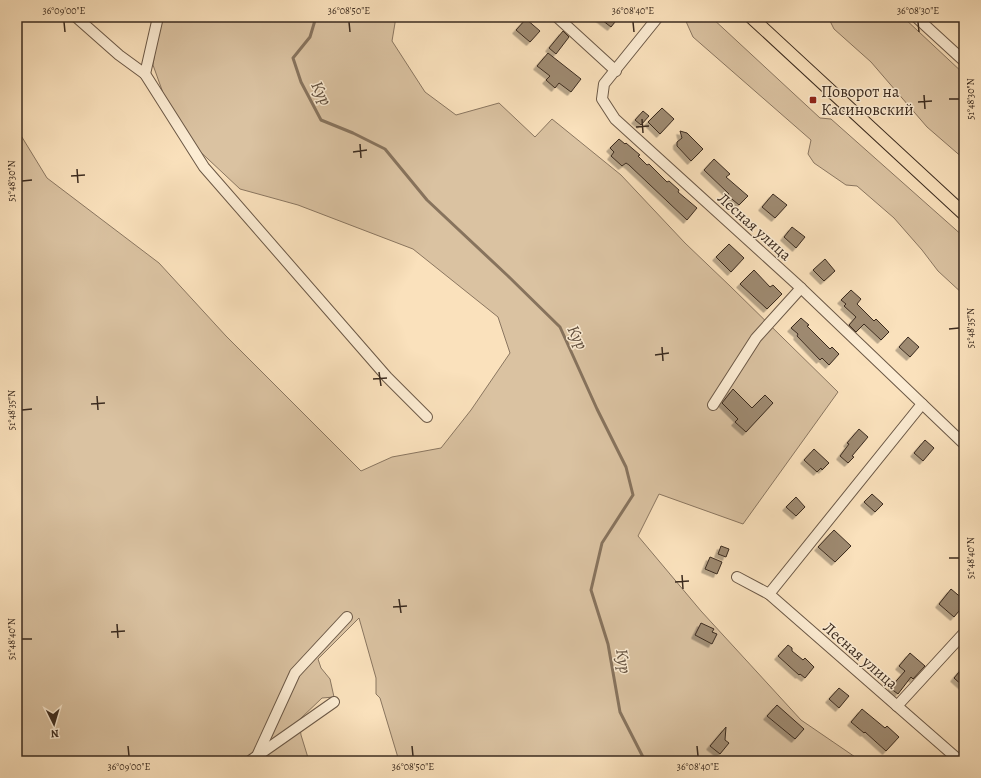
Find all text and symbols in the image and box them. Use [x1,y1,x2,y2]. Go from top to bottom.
text: 36°09'00"E [43,4,86,17]
text: 36°08'50"E [328,4,370,17]
text: 36°08'40"E [612,4,654,17]
text: 36°08'30"E [897,4,939,17]
water label: Кур [306,77,338,110]
text: 51°48'30"N [964,78,977,120]
place label: Поворот на Касиновский [821,81,914,121]
marker: Поворот на Касиновский [808,95,818,105]
text: 51°48'30"N [5,160,18,202]
street label: Лесная улица [713,188,797,266]
text: 51°48'35"N [964,308,977,348]
water label: Кур [562,321,593,354]
text: 51°48'35"N [5,390,18,430]
text: 51°48'40"N [964,537,977,579]
street label: Лесная улица [818,617,903,695]
text: 51°48'40"N [5,618,18,660]
water label: Кур [610,647,637,675]
north arrow [34,704,74,744]
text: N [50,726,59,741]
text: 36°09'00"E [108,760,151,773]
text: 36°08'50"E [392,760,434,773]
text: 36°08'40"E [677,760,719,773]

